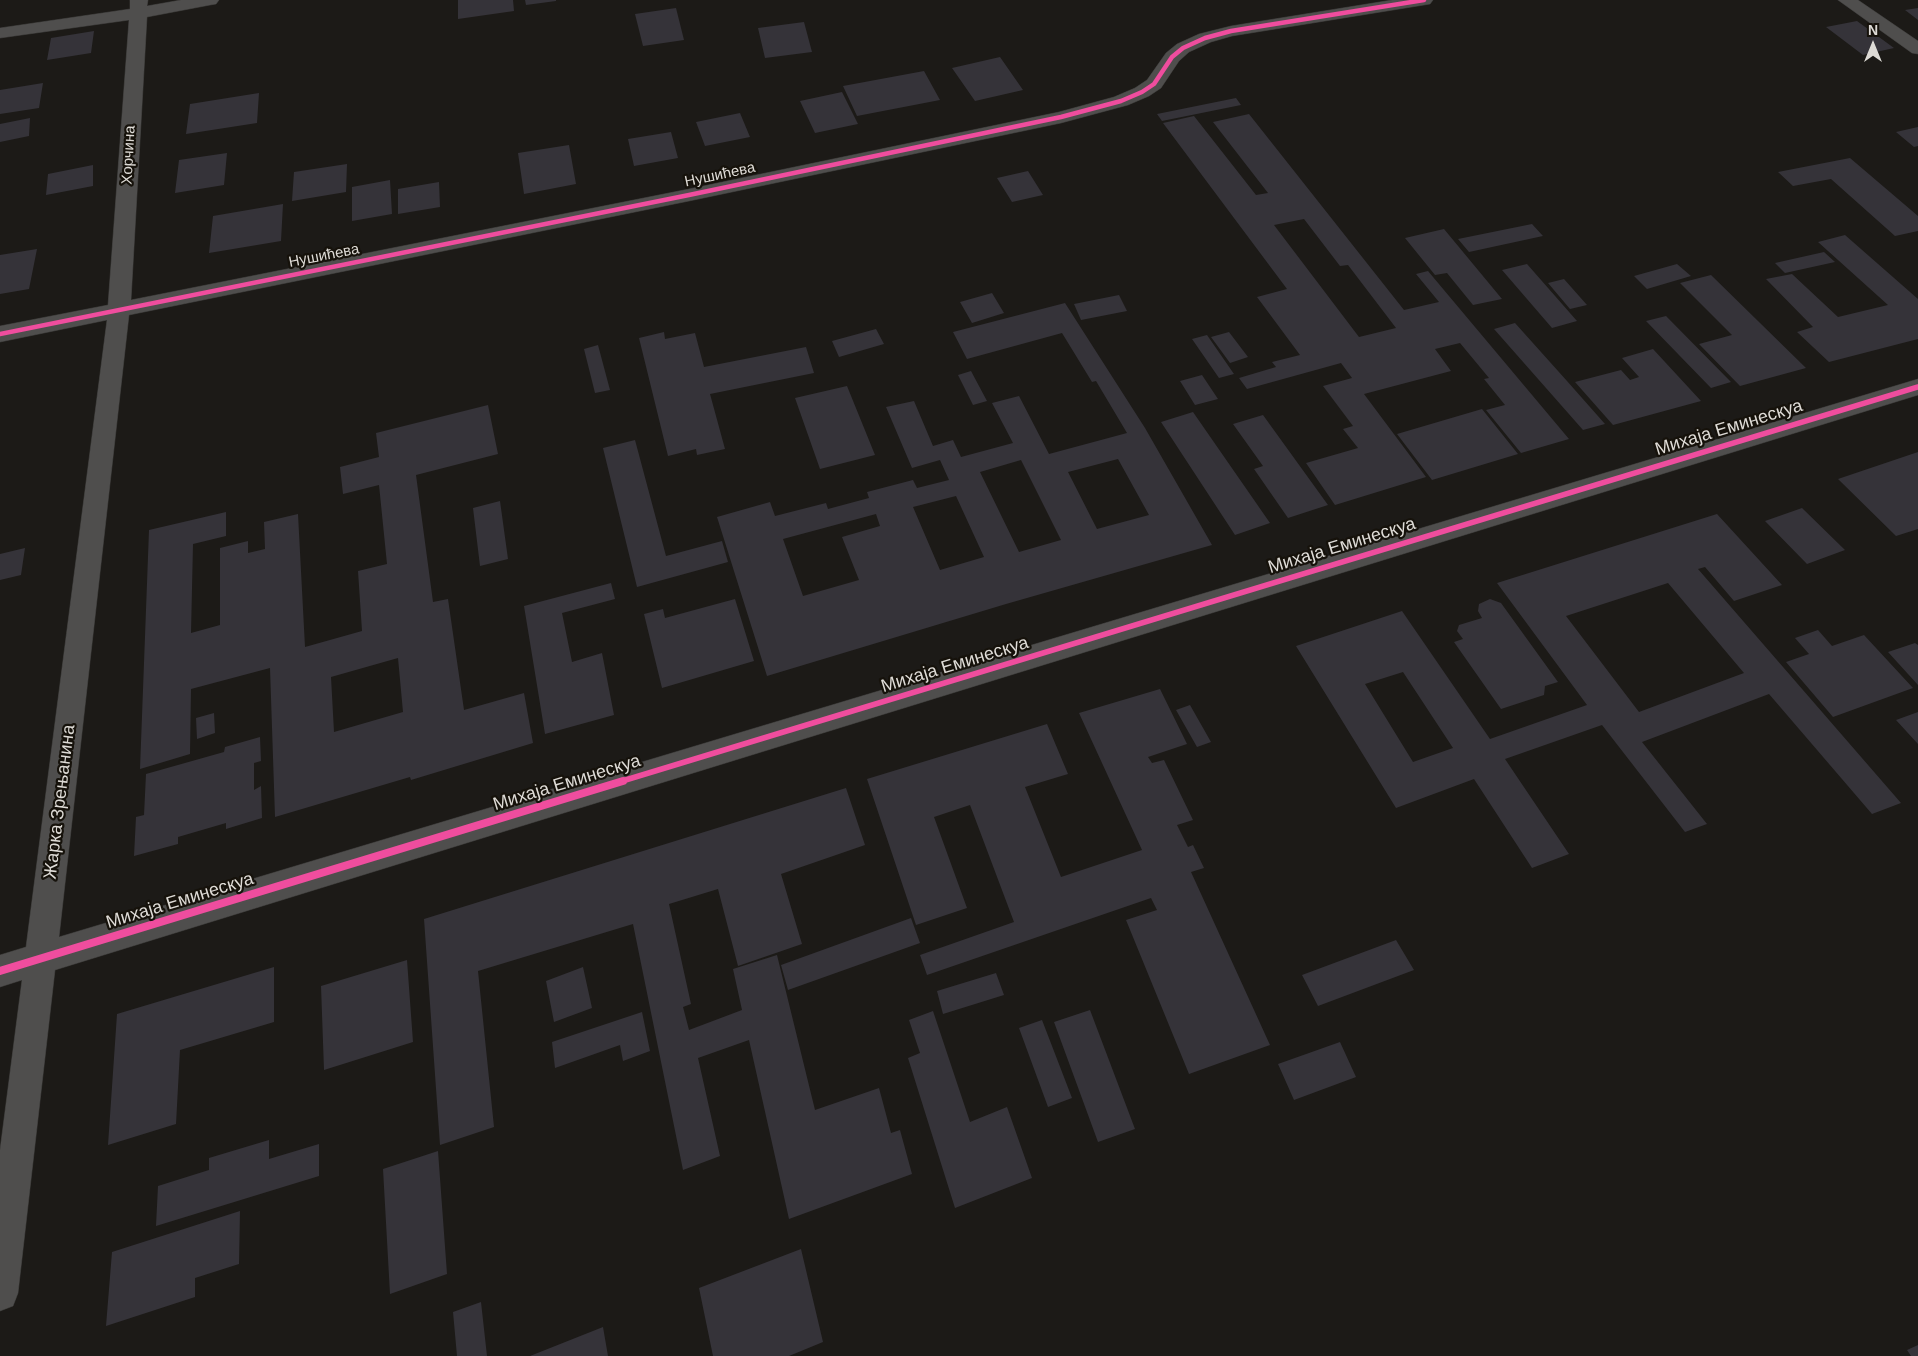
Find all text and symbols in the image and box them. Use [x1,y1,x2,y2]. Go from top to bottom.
north arrow [1848,20,1898,70]
text: N [1868,22,1878,38]
street label: Хорчина [118,125,140,185]
street label: Нушићева [683,159,757,191]
street label: Нушићева [287,240,361,272]
street label: Михаја Еминескуа [1653,395,1805,461]
street label: Михаја Еминескуа [1266,513,1418,579]
street label: Михаја Еминескуа [879,632,1031,698]
street label: Жарка Зрењанина [40,723,80,881]
street label: Михаја Еминескуа [491,750,643,816]
street label: Михаја Еминескуа [104,868,256,934]

